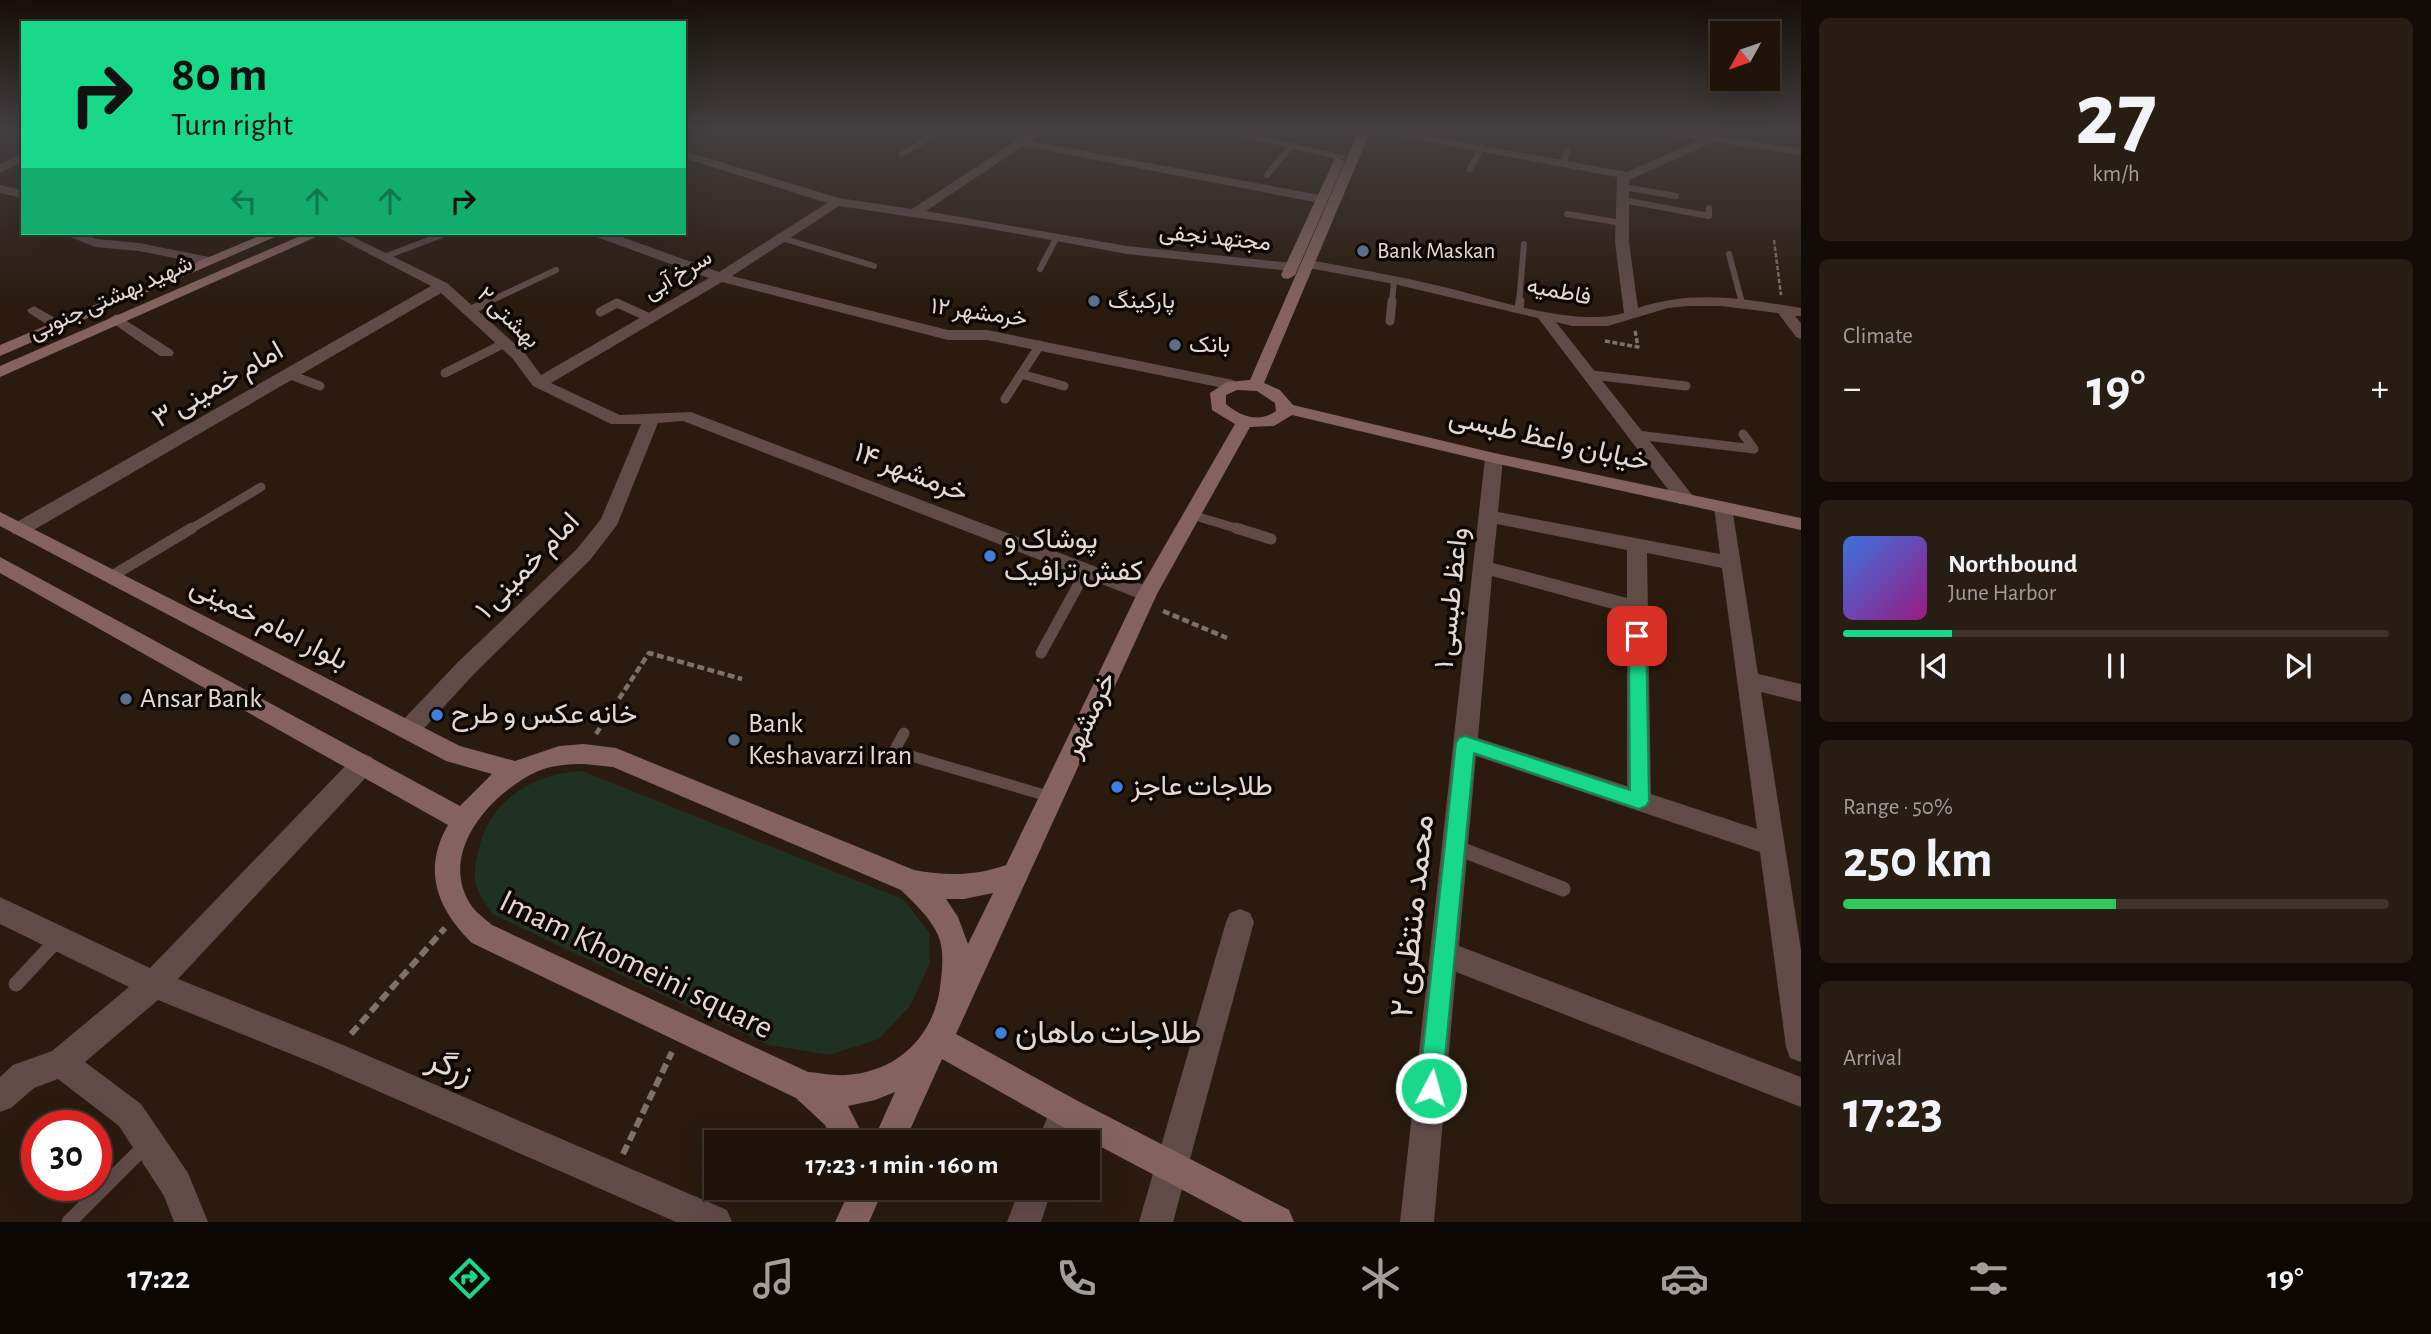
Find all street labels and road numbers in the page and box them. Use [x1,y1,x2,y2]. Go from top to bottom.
street label: مجتهد نجفی [1158,221,1272,257]
street label: سرخ آبی [639,245,718,307]
street label: شهید بهشتی جنوبی [26,252,197,346]
street label: فاطمیه [1525,275,1593,309]
street label: بهشتی ۲ [471,283,544,354]
street label: خرمشهر ۱۲ [929,295,1029,333]
street label: امام خمینی ۳ [148,336,290,436]
street label: خیابان واعظ طبسی [1446,403,1652,479]
street label: خرمشهر ۱۴ [850,439,972,509]
street label: امام خمینی ۱ [471,508,587,626]
street label: واعظ طبسی ۱ [1431,526,1475,670]
street label: بلوار امام خمینی [184,572,352,678]
street label: خرمشهر [1058,668,1124,764]
street label: محمد منتظری ۲ [1386,813,1442,1019]
street label: Imam Khomeini square [494,885,778,1045]
street label: زرگر [420,1041,478,1093]

